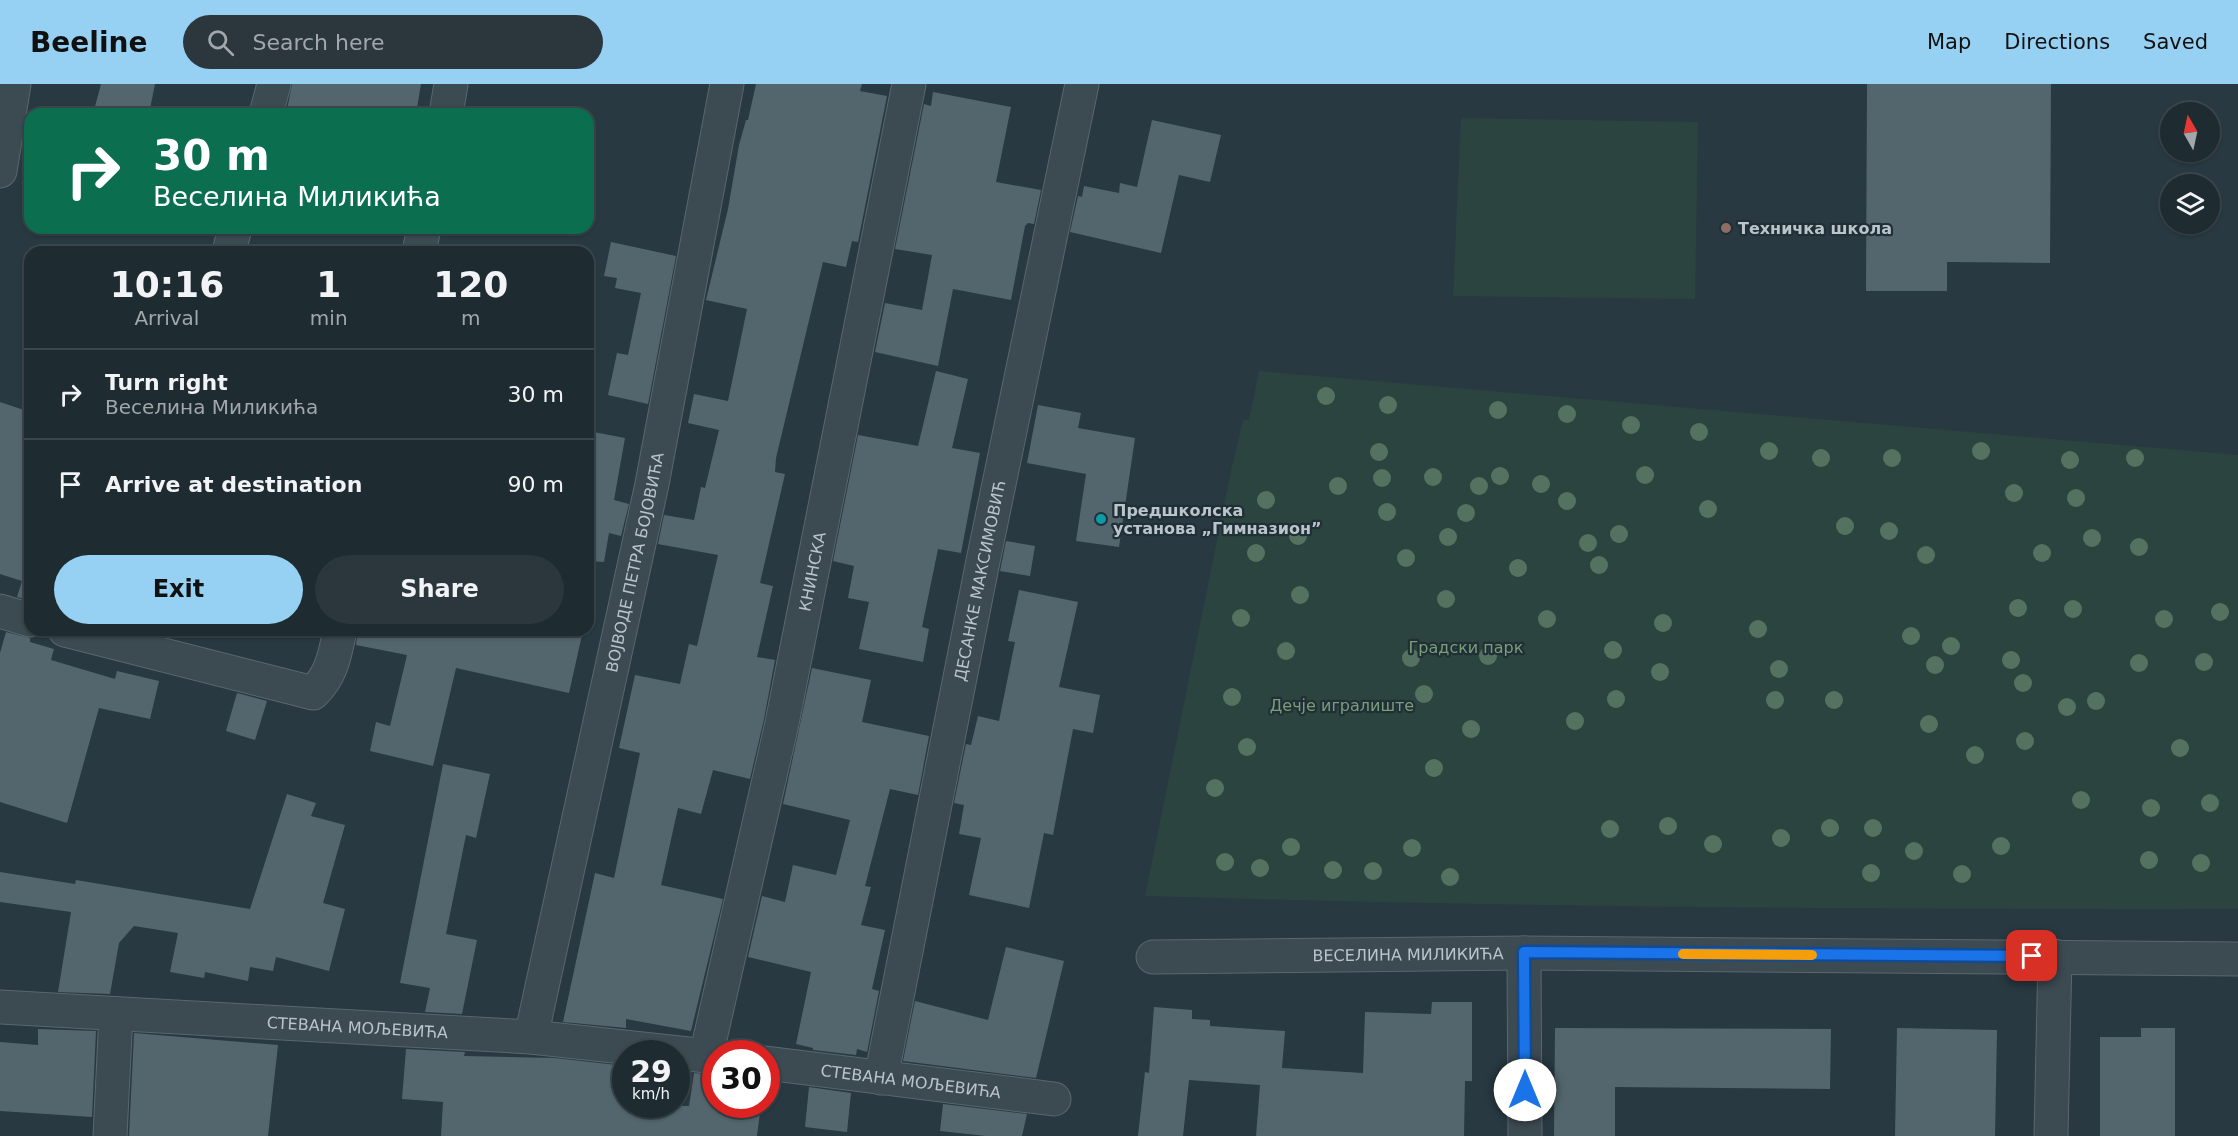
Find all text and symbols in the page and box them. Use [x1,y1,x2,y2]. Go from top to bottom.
search box [183,15,603,69]
text: Beeline [30,26,147,59]
icon: search [204,26,237,59]
text: Search here [252,30,385,55]
text: Map [1927,30,1971,54]
text: Directions [2004,30,2110,54]
text: Saved [2143,30,2208,54]
north arrow [2160,102,2220,162]
map controls [2160,102,2220,234]
text: 30 m [153,131,270,180]
icon: right [54,132,132,210]
button: layers [2160,174,2220,234]
text: Веселина Миликића [153,181,441,212]
place label: Техничка школа [1738,219,1892,238]
marker: Техничка школа [1719,221,1733,235]
text: 10:16 [110,264,224,305]
text: 1 [316,264,341,305]
text: 120 [433,264,508,305]
text: Arrival [134,306,199,330]
text: min [310,306,348,330]
text: m [461,306,481,330]
text: Turn right [105,370,228,395]
icon: right [54,378,87,411]
text: 30 m [508,382,564,407]
text: Веселина Миликића [105,395,318,419]
street label: ВОЈВОДЕ ПЕТРА БОЈОВИЋА [602,451,667,674]
icon: arrive [54,468,87,501]
text: Arrive at destination [105,472,362,497]
text: 90 m [508,472,564,497]
street label: ДЕСАНКЕ МАКСИМОВИЋ [950,478,1009,683]
place label: Предшколска установа „Гимназион” [1113,501,1321,538]
marker: Предшколска установа „Гимназион” [1094,512,1108,526]
street label: КНИНСКА [795,530,829,613]
button: Exit [54,555,303,624]
button: Share [315,555,564,624]
park label: Градски парк [1409,638,1524,657]
park label: Дечје игралиште [1270,696,1414,715]
pin [2006,930,2057,981]
icon: arrive [2015,939,2048,972]
street label: ВЕСЕЛИНА МИЛИКИЋА [1312,944,1504,965]
street label: СТЕВАНА МОЉЕВИЋА [266,1013,449,1042]
speed limit sign: 30 [702,1040,780,1118]
text: 29 [630,1054,672,1089]
position arrow [1493,1058,1557,1122]
street label: СТЕВАНА МОЉЕВИЋА [820,1060,1002,1102]
text: km/h [632,1085,670,1103]

